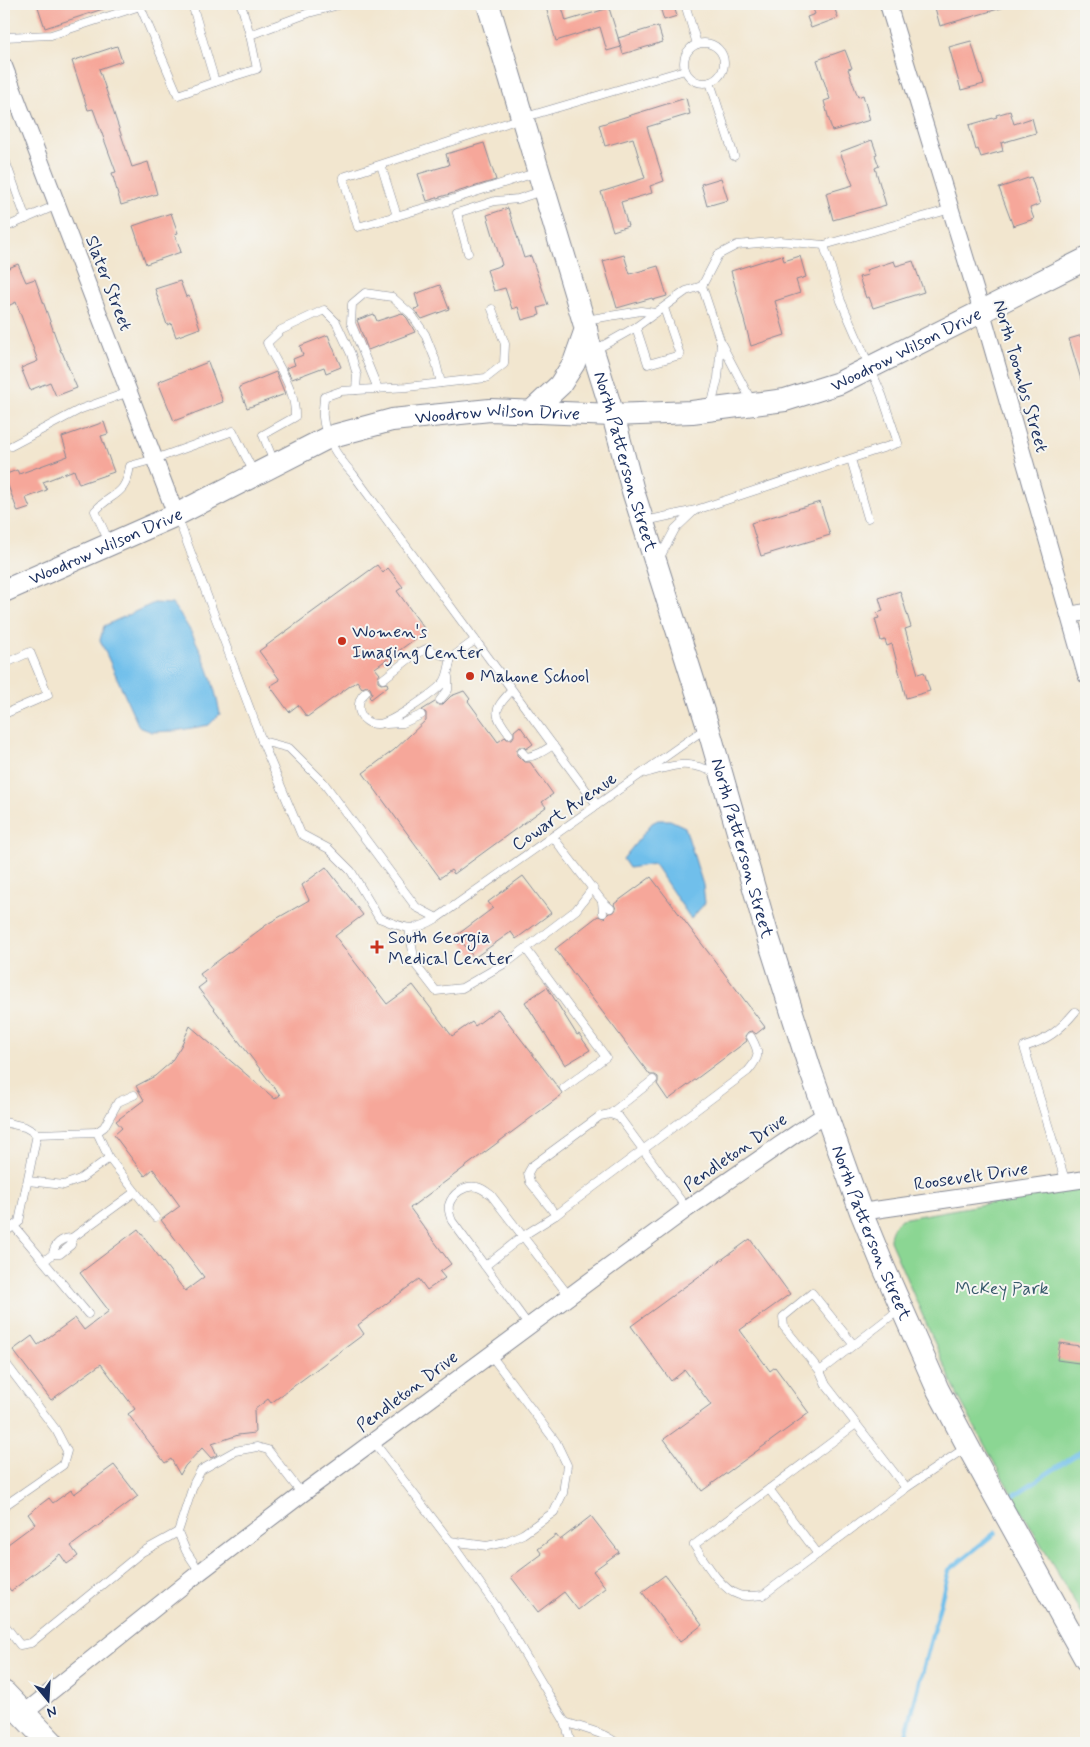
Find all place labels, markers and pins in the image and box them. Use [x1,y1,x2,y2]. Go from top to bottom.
place label: Women's Imaging Center [352,620,484,667]
marker: Women's Imaging Center [336,635,348,647]
place label: Mahone School [480,665,589,689]
marker: Mahone School [464,670,476,682]
place label: South Georgia Medical Center [388,926,513,971]
marker: South Georgia Medical Center [370,940,384,954]

